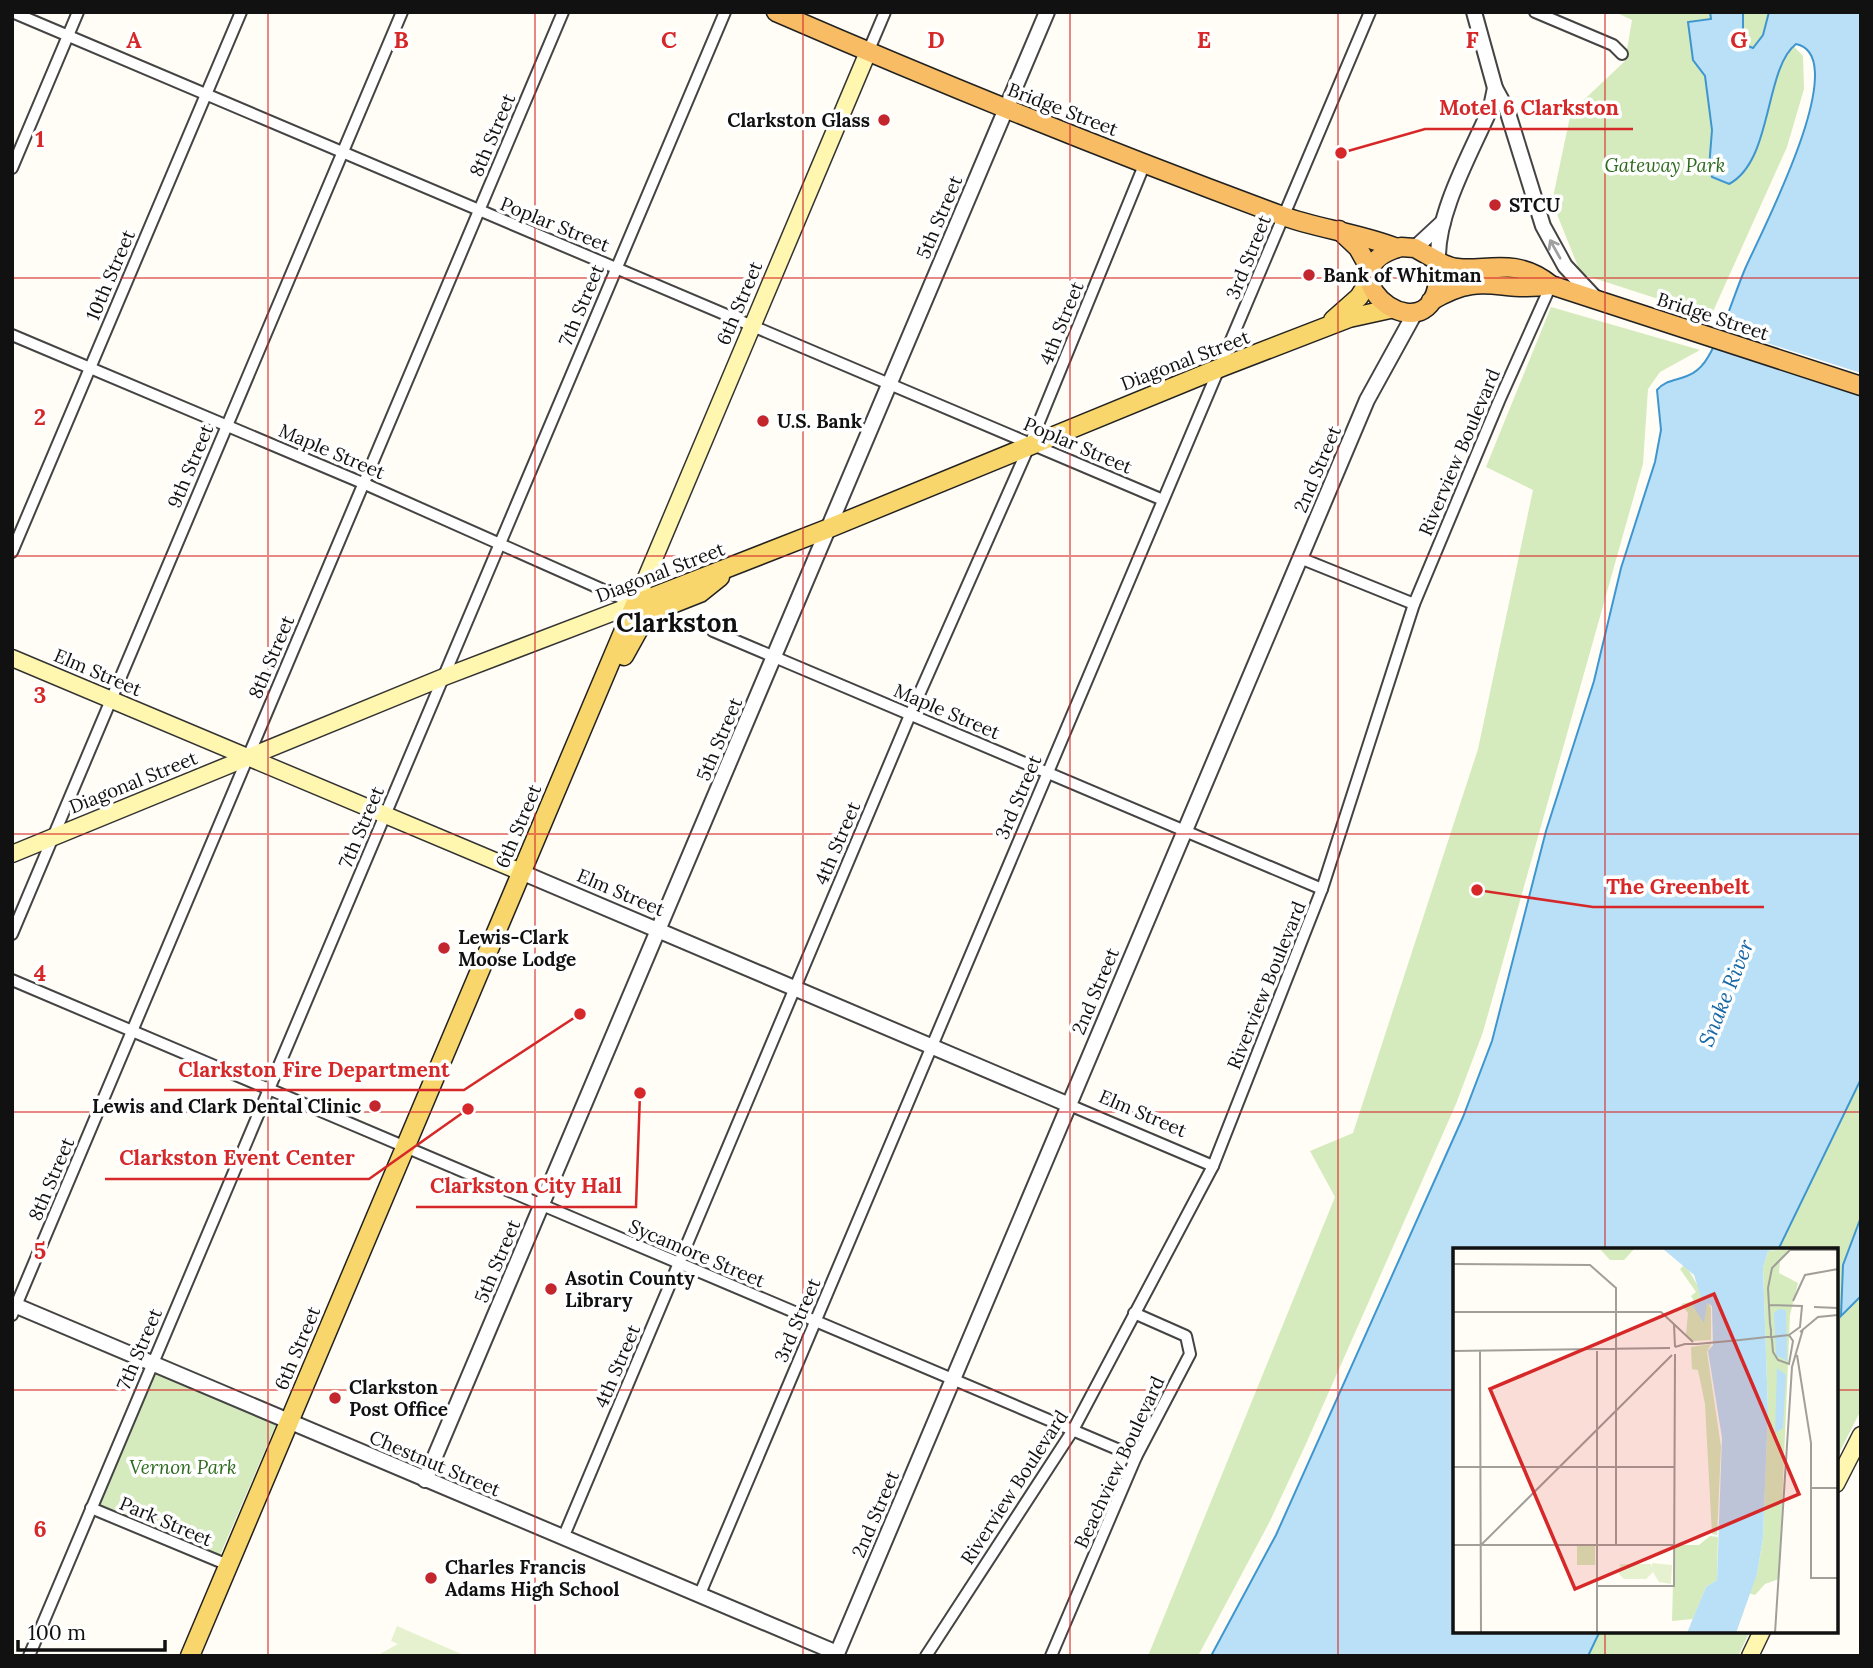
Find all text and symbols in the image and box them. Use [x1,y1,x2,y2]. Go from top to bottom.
text: A [126,25,142,54]
text: B [393,25,409,54]
text: C [661,25,677,54]
text: D [927,25,945,54]
text: E [1197,25,1211,54]
text: F [1465,25,1479,54]
text: G [1730,25,1748,54]
street label: Bridge Street [1004,77,1122,141]
callout: Motel 6 Clarkston [1425,87,1633,129]
street label: 8th Street [464,89,521,180]
text: Motel 6 Clarkston [1439,94,1619,121]
place label: Clarkston Glass [727,108,870,132]
marker: Clarkston Glass [876,112,892,128]
text: 1 [35,124,45,153]
park label: Gateway Park [1605,153,1726,177]
street label: 5th Street [911,171,967,262]
street label: Poplar Street [497,191,614,257]
place label: STCU [1509,193,1560,217]
marker: STCU [1487,197,1503,213]
street label: 3rd Street [1220,211,1276,303]
street label: 10th Street [80,225,140,324]
one-way arrow [1548,239,1561,260]
street label: 6th Street [711,257,768,348]
street label: 7th Street [553,260,609,349]
place label: Bank of Whitman [1323,263,1482,287]
marker: Bank of Whitman [1301,267,1317,283]
street label: 4th Street [1033,277,1089,368]
street label: Bridge Street [1654,287,1773,346]
street label: Diagonal Street [1117,324,1253,396]
street label: Riverview Boulevard [1413,365,1505,539]
text: 2 [34,402,46,431]
place label: U.S. Bank [777,409,862,433]
street label: Poplar Street [1020,411,1137,479]
marker: U.S. Bank [755,413,771,429]
street label: Maple Street [275,418,389,484]
street label: 9th Street [162,420,219,511]
street label: 2nd Street [1288,421,1346,516]
street label: Diagonal Street [592,536,728,608]
district label: Clarkston [616,606,738,639]
street label: 8th Street [243,611,300,702]
street label: Elm Street [51,643,146,701]
street label: Maple Street [890,678,1004,744]
text: 3 [34,680,46,709]
street label: 5th Street [691,693,747,784]
street label: Diagonal Street [65,745,201,819]
street label: 3rd Street [990,751,1047,843]
street label: 6th Street [490,780,547,871]
street label: 7th Street [333,782,389,871]
street label: 4th Street [809,797,865,888]
street label: Elm Street [574,863,669,921]
callout: The Greenbelt [1593,865,1764,907]
text: The Greenbelt [1606,873,1750,900]
street label: Riverview Boulevard [1221,897,1311,1073]
place label: Lewis-Clark Moose Lodge [458,925,576,971]
water label: Snake River [1692,935,1760,1051]
marker: Lewis-Clark Moose Lodge [436,940,452,956]
street label: 2nd Street [1066,943,1124,1038]
text: 4 [34,958,46,987]
callout: Clarkston Fire Department [164,1048,464,1090]
text: Clarkston Fire Department [178,1056,450,1083]
street label: Elm Street [1096,1084,1191,1142]
place label: Lewis and Clark Dental Clinic [92,1094,361,1118]
marker: Lewis and Clark Dental Clinic [367,1098,383,1114]
street label: 8th Street [23,1133,80,1224]
callout: Clarkston Event Center [105,1137,369,1179]
text: Clarkston Event Center [119,1144,355,1171]
callout: Clarkston City Hall [416,1165,636,1207]
text: Clarkston City Hall [430,1172,622,1199]
street label: Sycamore Street [625,1213,769,1293]
street label: 5th Street [469,1215,525,1306]
text: 5 [34,1236,46,1265]
inset map [1453,1248,1838,1633]
place label: Asotin County Library [565,1266,695,1312]
street label: 3rd Street [769,1274,826,1366]
marker: Asotin County Library [543,1281,559,1297]
street label: 6th Street [269,1302,326,1393]
street label: 7th Street [111,1304,167,1393]
street label: 4th Street [589,1320,645,1411]
street label: Beachview Boulevard [1069,1372,1169,1552]
place label: Clarkston Post Office [349,1375,448,1421]
marker: Clarkston Post Office [327,1390,343,1406]
street label: Riverview Boulevard [955,1405,1073,1569]
street label: Chestnut Street [366,1425,505,1502]
park label: Vernon Park [129,1455,237,1479]
street label: 2nd Street [846,1466,904,1561]
street label: Park Street [116,1491,217,1552]
text: 6 [33,1514,47,1543]
place label: Charles Francis Adams High School [445,1555,619,1601]
marker: Charles Francis Adams High School [423,1570,439,1586]
scale bar [18,1608,164,1652]
text: 100 m [28,1619,86,1646]

